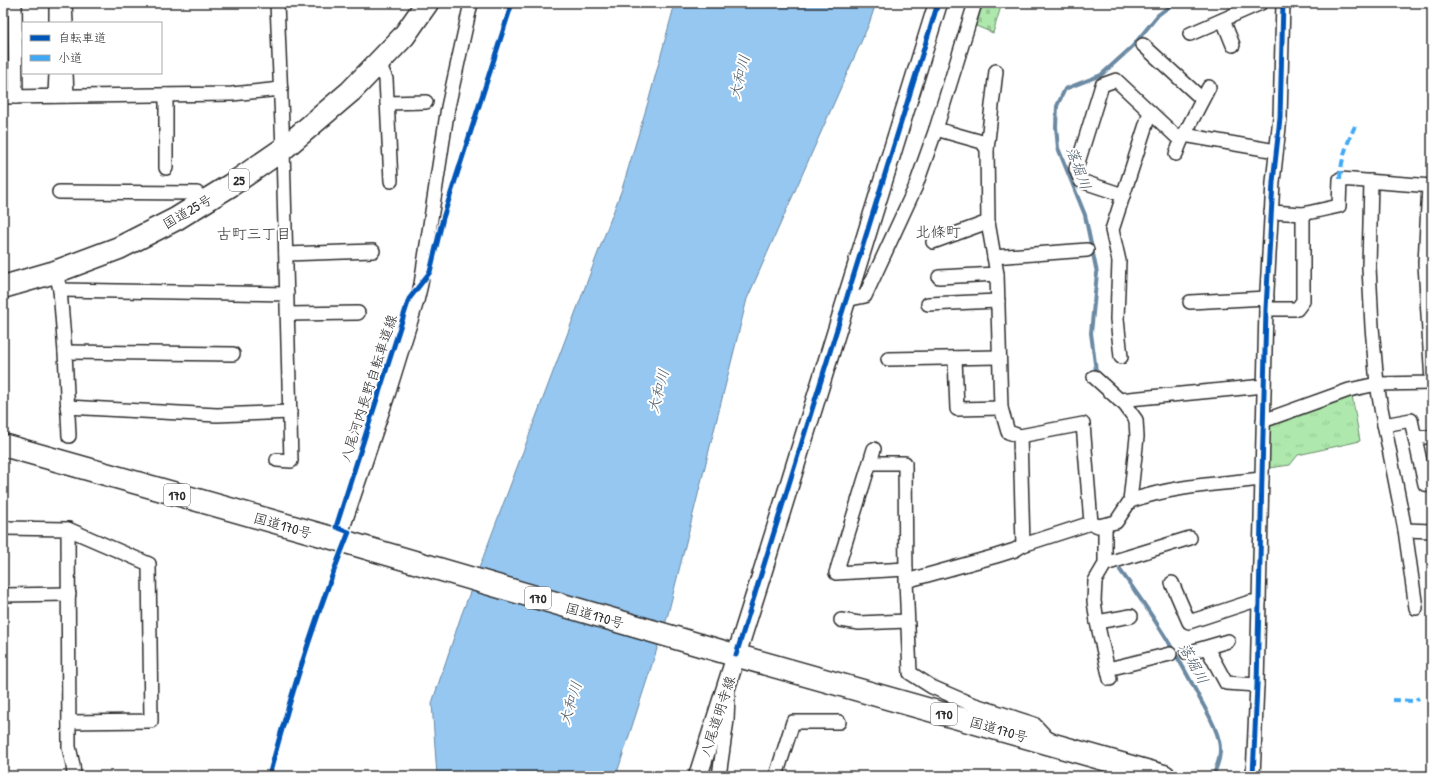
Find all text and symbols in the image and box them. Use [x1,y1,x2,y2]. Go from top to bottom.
legend [22,22,162,74]
text: 自転車道 [58,29,106,46]
text: 小道 [58,49,82,66]
water label: 大和川 [723,53,755,101]
water label: 落堀川 [1061,143,1097,193]
road number: 25 [229,169,249,191]
street label: 国道25号 [159,189,215,233]
district label: 北條町 [915,221,961,242]
district label: 古町三丁目 [216,223,292,244]
street label: 八尾河内長野自転車道線 [335,312,401,464]
water label: 大和川 [642,367,674,415]
road number: 170 [164,484,190,506]
street label: 国道170号 [251,508,315,542]
road number: 170 [525,587,551,609]
street label: 国道170号 [563,598,627,632]
water label: 落堀川 [1174,638,1214,688]
street label: 八尾道明寺線 [695,673,739,759]
water label: 大和川 [553,678,587,728]
road number: 170 [931,703,957,725]
street label: 国道170号 [967,712,1031,746]

